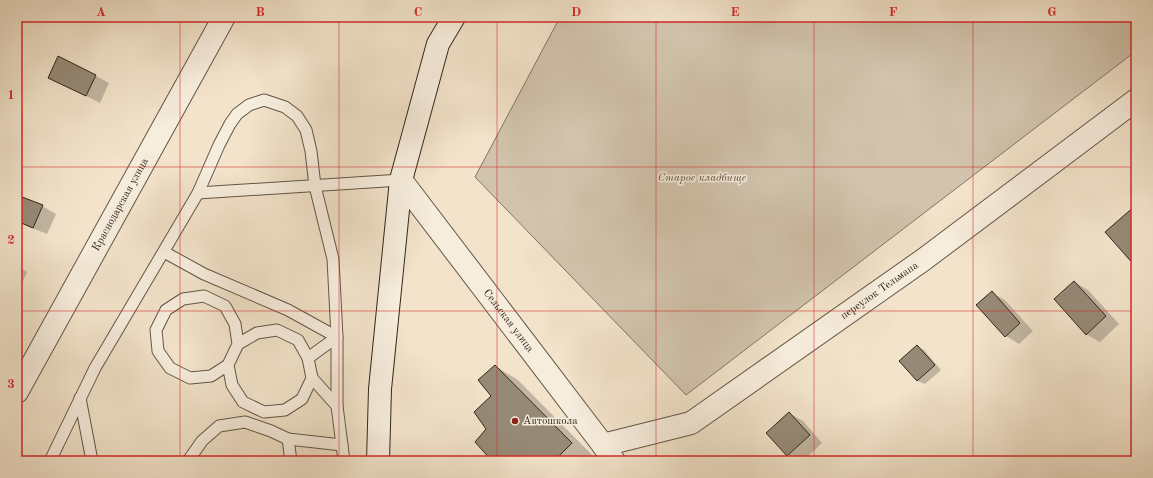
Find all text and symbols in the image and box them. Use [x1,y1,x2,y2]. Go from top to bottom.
text: A [96,6,106,19]
text: B [255,6,265,19]
text: C [414,6,422,19]
text: D [571,6,581,19]
text: E [731,6,740,19]
text: F [889,6,898,19]
text: G [1047,6,1057,19]
text: 1 [7,89,15,102]
street label: Краснодарская улица [90,156,151,253]
park label: Старое кладбище [658,173,747,184]
text: 2 [7,234,15,247]
street label: переулок Тельмана [839,259,921,322]
street label: Сельская улица [481,287,536,355]
text: 3 [7,378,15,391]
marker: Автошкола [510,416,520,426]
place label: Автошкола [523,416,578,427]

